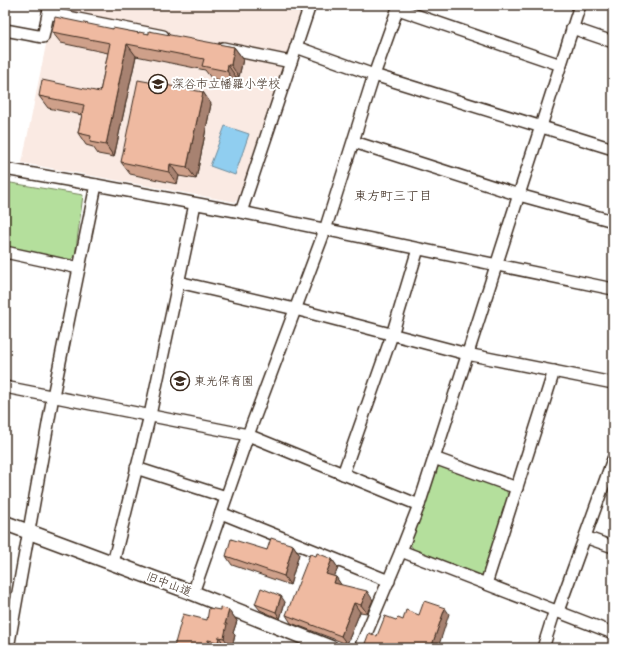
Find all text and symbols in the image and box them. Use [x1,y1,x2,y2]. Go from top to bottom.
school or university icon: 深谷市立幡羅小学校 [147,73,169,95]
place label: 深谷市立幡羅小学校 [172,75,280,94]
district label: 東方町三丁目 [354,186,432,207]
school or university icon: 東光保育園 [169,370,191,392]
place label: 東光保育園 [194,372,254,391]
street label: 旧中山道 [143,567,195,602]

